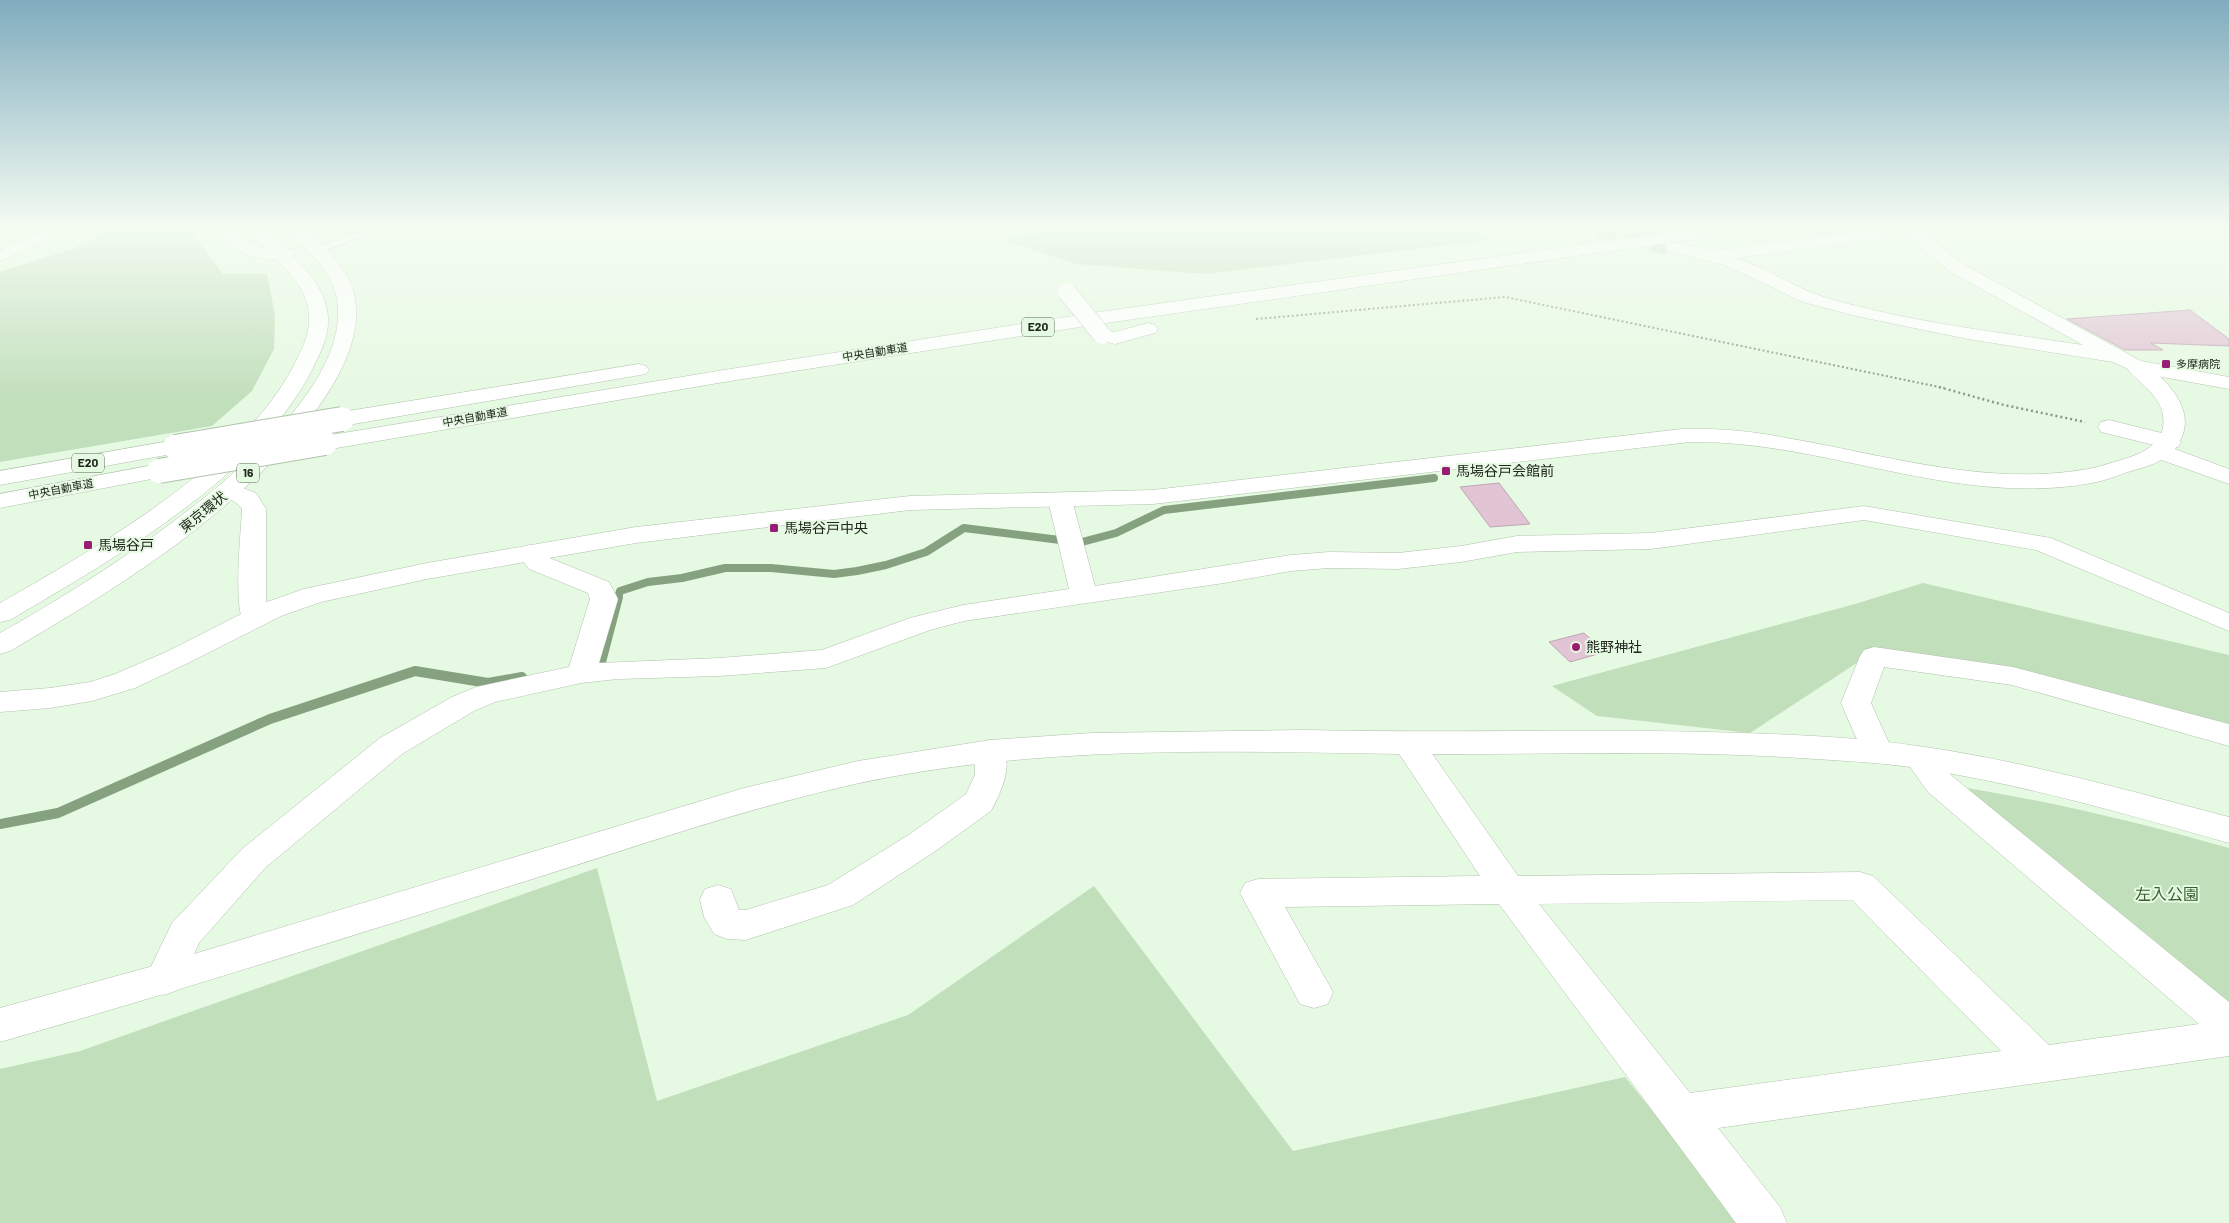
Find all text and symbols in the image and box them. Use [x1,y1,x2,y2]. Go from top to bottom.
road number: E20 [1022,318,1054,337]
street label: 中央自動車道 [841,340,909,363]
place label: 多摩病院 [2176,357,2220,370]
marker: 多摩病院 [2160,358,2172,370]
street label: 中央自動車道 [441,404,509,429]
road number: E20 [72,453,104,472]
place label: 馬場谷戸会館前 [1456,462,1554,479]
road number: 16 [237,463,259,482]
marker: 馬場谷戸会館前 [1440,465,1452,477]
street label: 中央自動車道 [27,476,95,501]
street label: 東京環状 [176,487,230,536]
place label: 馬場谷戸中央 [784,519,868,536]
marker: 馬場谷戸中央 [768,522,780,534]
place label: 馬場谷戸 [98,536,154,553]
marker: 馬場谷戸 [82,539,94,551]
place label: 熊野神社 [1586,638,1642,655]
marker: 熊野神社 [1570,641,1582,653]
park label: 左入公園 [2135,884,2199,903]

